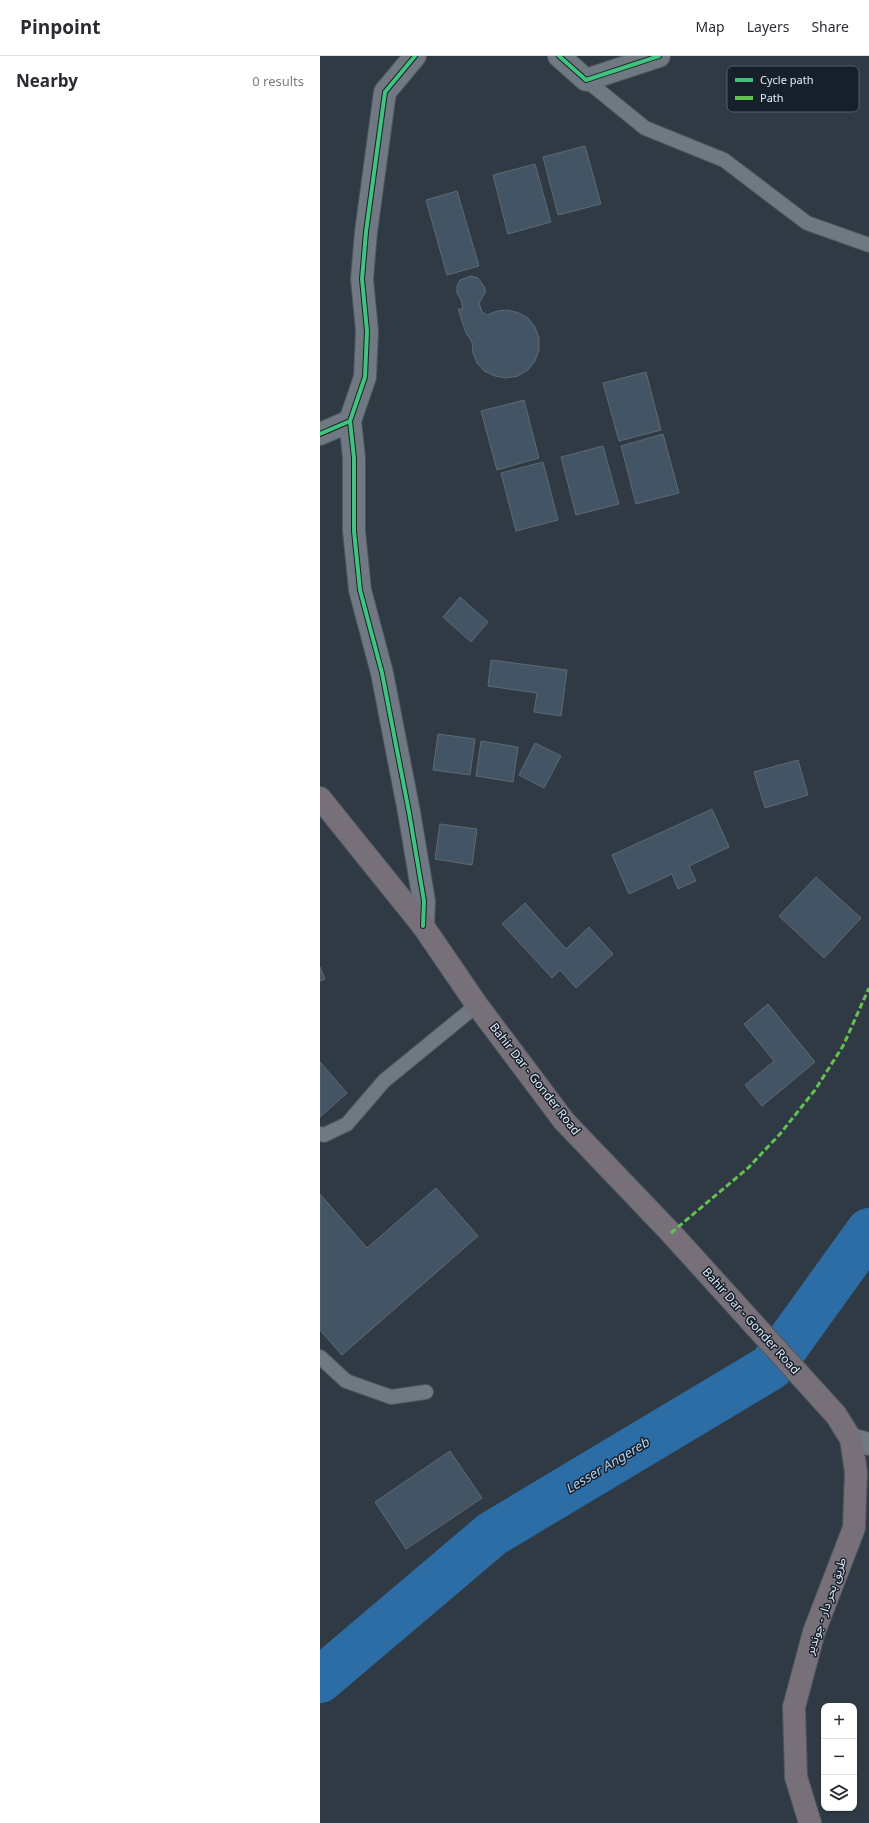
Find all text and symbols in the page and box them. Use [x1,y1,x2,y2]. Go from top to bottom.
text: Pinpoint [20,8,101,48]
text: Map [696,13,725,42]
text: Layers [747,13,789,42]
text: Share [811,13,849,42]
text: Nearby [16,64,78,100]
legend [727,66,859,112]
text: 0 results [252,68,304,96]
text: Cycle path [760,69,813,92]
text: Path [760,87,784,110]
street label: Bahir Dar - Gonder Road [482,1017,587,1141]
street label: Bahir Dar - Gonder Road [695,1262,806,1381]
water label: Lesser Angereb [560,1429,656,1502]
street label: طريق بحر دار - جوندير [798,1554,855,1659]
map controls [821,1703,857,1811]
button: + [821,1703,857,1739]
button: − [821,1739,857,1775]
button: layers [821,1775,857,1811]

